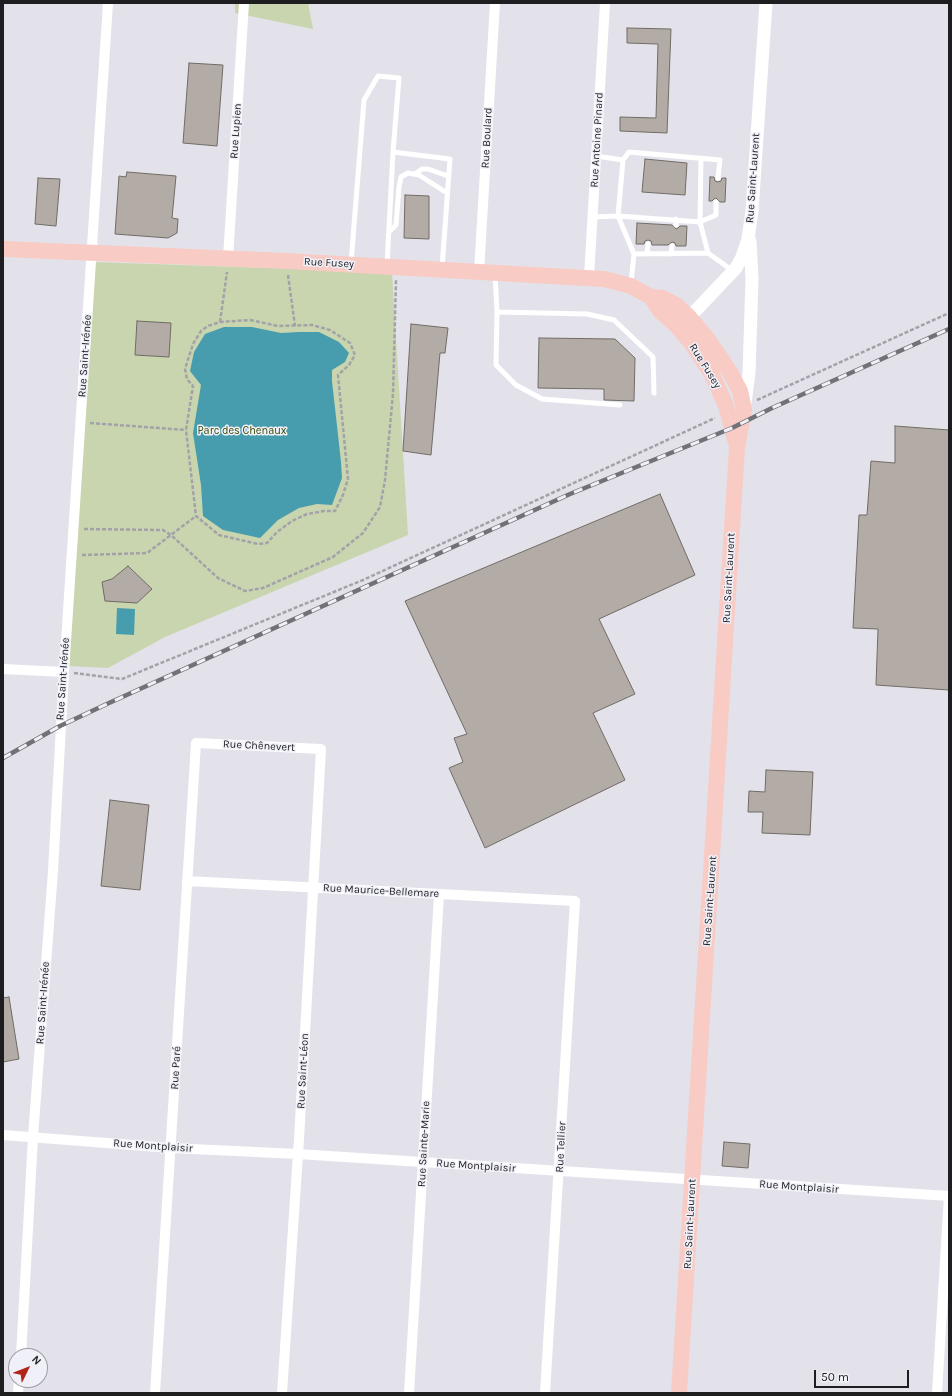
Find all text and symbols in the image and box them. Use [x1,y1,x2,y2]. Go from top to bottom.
street label: Rue Antoine Pinard [588,92,606,188]
street label: Rue Lupien [227,103,245,159]
street label: Rue Boulard [479,107,495,169]
street label: Rue Saint-Laurent [743,132,763,224]
street label: Rue Fusey [304,255,354,271]
street label: Rue Saint-Irénée [76,314,94,398]
street label: Rue Fusey [686,341,724,391]
park label: Parc des Chenaux [198,424,286,438]
street label: Rue Saint-Laurent [720,532,738,624]
street label: Rue Saint-Irénée [54,637,72,721]
street label: Rue Chênevert [223,738,295,754]
street label: Rue Saint-Laurent [700,855,720,947]
street label: Rue Maurice-Bellemare [323,881,439,901]
street label: Rue Saint-Irénée [34,961,52,1045]
street label: Rue Saint-Léon [294,1033,312,1109]
street label: Rue Paré [168,1046,184,1090]
street label: Rue Sainte-Marie [415,1101,433,1187]
street label: Rue Tellier [553,1121,569,1173]
street label: Rue Montplaisir [113,1137,193,1155]
street label: Rue Montplaisir [436,1157,516,1175]
street label: Rue Saint-Laurent [681,1178,699,1270]
street label: Rue Montplaisir [759,1178,839,1196]
north arrow [8,1348,48,1388]
text: N [29,1353,44,1367]
scale bar [816,1362,911,1388]
text: 50 m [821,1370,849,1384]

